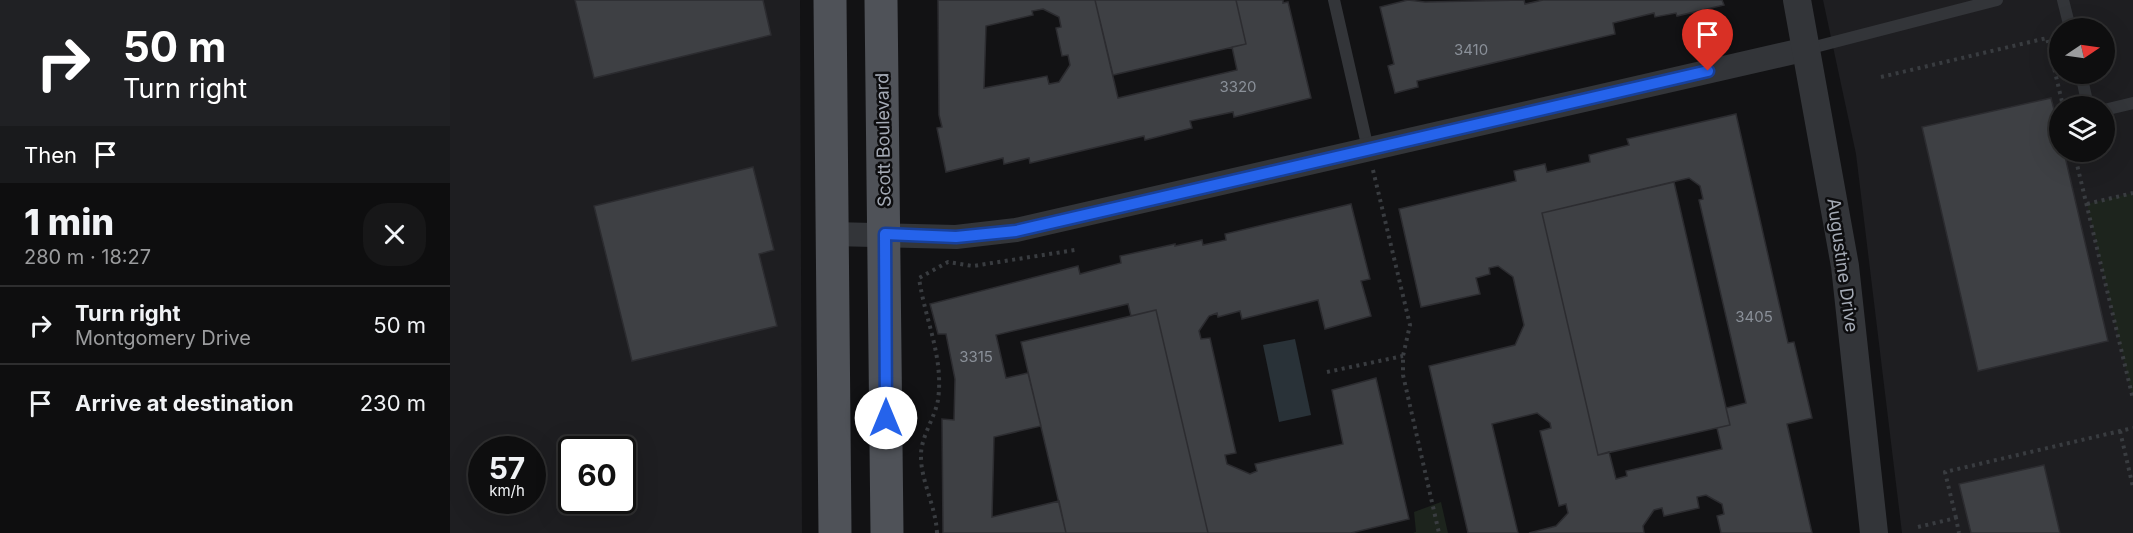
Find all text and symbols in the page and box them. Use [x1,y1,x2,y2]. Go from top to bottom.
pin [1682,9,1733,71]
icon: arrive [1691,18,1724,51]
north arrow [2049,18,2115,84]
map controls [2049,18,2115,162]
text: 50 m [123,21,226,72]
icon: right [24,24,102,102]
house number: 3410 [1454,40,1488,59]
text: Turn right [123,72,247,105]
street label: Scott Boulevard [871,73,895,207]
house number: 3320 [1219,77,1257,96]
button: layers [2049,96,2115,162]
icon: arrive [89,138,122,171]
text: Then [24,142,77,168]
street label: Augustine Drive [1823,197,1863,333]
text: 1 min [24,200,114,244]
button: close [363,203,426,266]
text: 280 m · 18:27 [24,245,151,269]
text: Turn right [75,300,181,326]
house number: 3405 [1735,307,1773,326]
icon: right [24,309,57,342]
text: 50 m [373,312,426,338]
text: Montgomery Drive [75,326,251,350]
house number: 3315 [959,347,993,366]
position arrow [854,386,918,450]
icon: arrive [24,387,57,420]
text: Arrive at destination [75,390,294,416]
text: 230 m [360,390,426,416]
speed limit sign: 60 [558,436,636,514]
text: 57 [489,450,525,486]
text: km/h [489,481,525,500]

